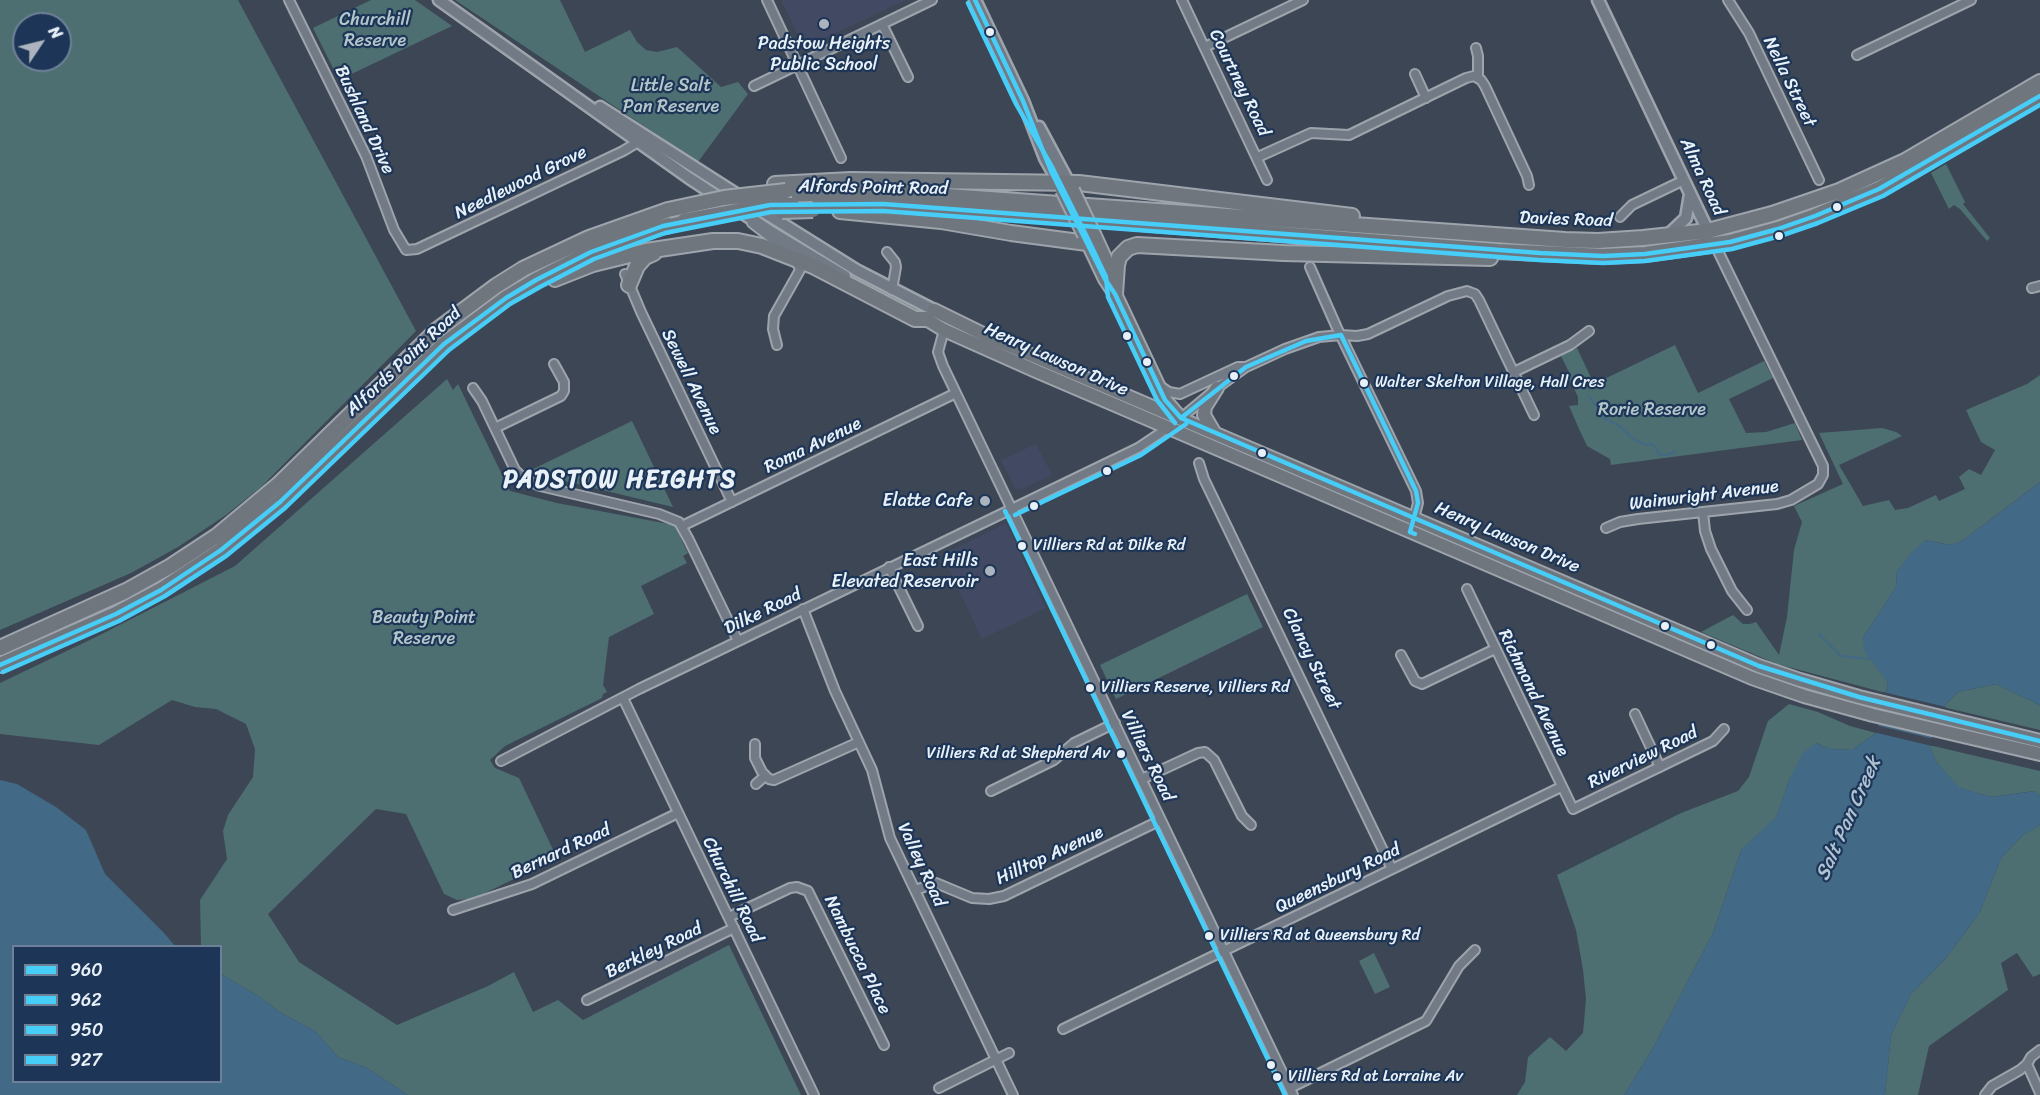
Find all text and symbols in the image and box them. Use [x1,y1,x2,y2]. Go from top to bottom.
park label: Churchill Reserve [339,9,411,52]
north arrow [12,12,72,72]
marker: Padstow Heights Public School [817,17,831,31]
text: N [40,20,71,45]
unlabelled marker [984,26,996,38]
street label: Courtney Road [1204,26,1274,140]
place label: Padstow Heights Public School [758,33,890,76]
street label: Nella Street [1758,33,1820,131]
street label: Bushland Drive [329,62,399,178]
park label: Little Salt Pan Reserve [623,75,719,118]
street label: Alma Road [1675,135,1729,219]
street label: Needlewood Grove [451,142,591,224]
street label: Alfords Point Road [798,176,948,200]
unlabelled marker [1831,201,1843,213]
street label: Davies Road [1519,208,1613,232]
unlabelled marker [1773,230,1785,242]
street label: Alfords Point Road [342,303,466,421]
street label: Henry Lawson Drive [981,319,1131,401]
street label: Sewell Avenue [656,326,726,438]
unlabelled marker [1121,330,1133,342]
unlabelled marker [1141,356,1153,368]
unlabelled marker [1228,370,1240,382]
place label: Walter Skelton Village, Hall Cres [1375,373,1605,393]
marker: Walter Skelton Village, Hall Cres [1358,377,1370,389]
park label: Rorie Reserve [1598,399,1706,421]
street label: Roma Avenue [761,413,865,479]
unlabelled marker [1256,447,1268,459]
unlabelled marker [1101,465,1113,477]
district label: PADSTOW HEIGHTS [505,467,735,495]
street label: Wainwright Avenue [1628,476,1780,516]
place label: Elatte Cafe [883,490,973,512]
marker: Elatte Cafe [978,494,992,508]
street label: Henry Lawson Drive [1431,498,1583,578]
unlabelled marker [1028,500,1040,512]
place label: Villiers Rd at Dilke Rd [1033,536,1185,556]
marker: Villiers Rd at Dilke Rd [1016,540,1028,552]
place label: East Hills Elevated Reservoir [831,550,978,592]
marker: East Hills Elevated Reservoir [983,564,997,578]
street label: Dilke Road [721,584,805,640]
street label: Clancy Street [1277,605,1345,713]
park label: Beauty Point Reserve [372,607,476,650]
unlabelled marker [1659,620,1671,632]
street label: Richmond Avenue [1493,626,1573,760]
unlabelled marker [1705,639,1717,651]
place label: Villiers Reserve, Villiers Rd [1101,678,1289,698]
marker: Villiers Reserve, Villiers Rd [1084,682,1096,694]
street label: Villiers Road [1116,707,1178,805]
street label: Riverview Road [1585,722,1701,794]
place label: Villiers Rd at Shepherd Av [926,744,1110,764]
marker: Villiers Rd at Shepherd Av [1115,748,1127,760]
water label: Salt Pan Creek [1811,754,1887,884]
street label: Valley Road [892,819,950,911]
street label: Bernard Road [508,820,614,884]
street label: Hilltop Avenue [993,822,1107,890]
street label: Churchill Road [697,834,767,946]
street label: Queensbury Road [1272,839,1404,919]
street label: Nambucca Place [819,892,895,1018]
street label: Berkley Road [602,918,706,984]
place label: Villiers Rd at Queensbury Rd [1220,926,1420,946]
marker: Villiers Rd at Queensbury Rd [1203,930,1215,942]
legend [12,945,222,1083]
text: 960 [70,954,103,986]
text: 962 [70,984,102,1016]
text: 950 [70,1014,103,1046]
text: 927 [70,1044,102,1076]
unlabelled marker [1265,1059,1277,1071]
place label: Villiers Rd at Lorraine Av [1288,1067,1463,1087]
marker: Villiers Rd at Lorraine Av [1271,1071,1283,1083]

